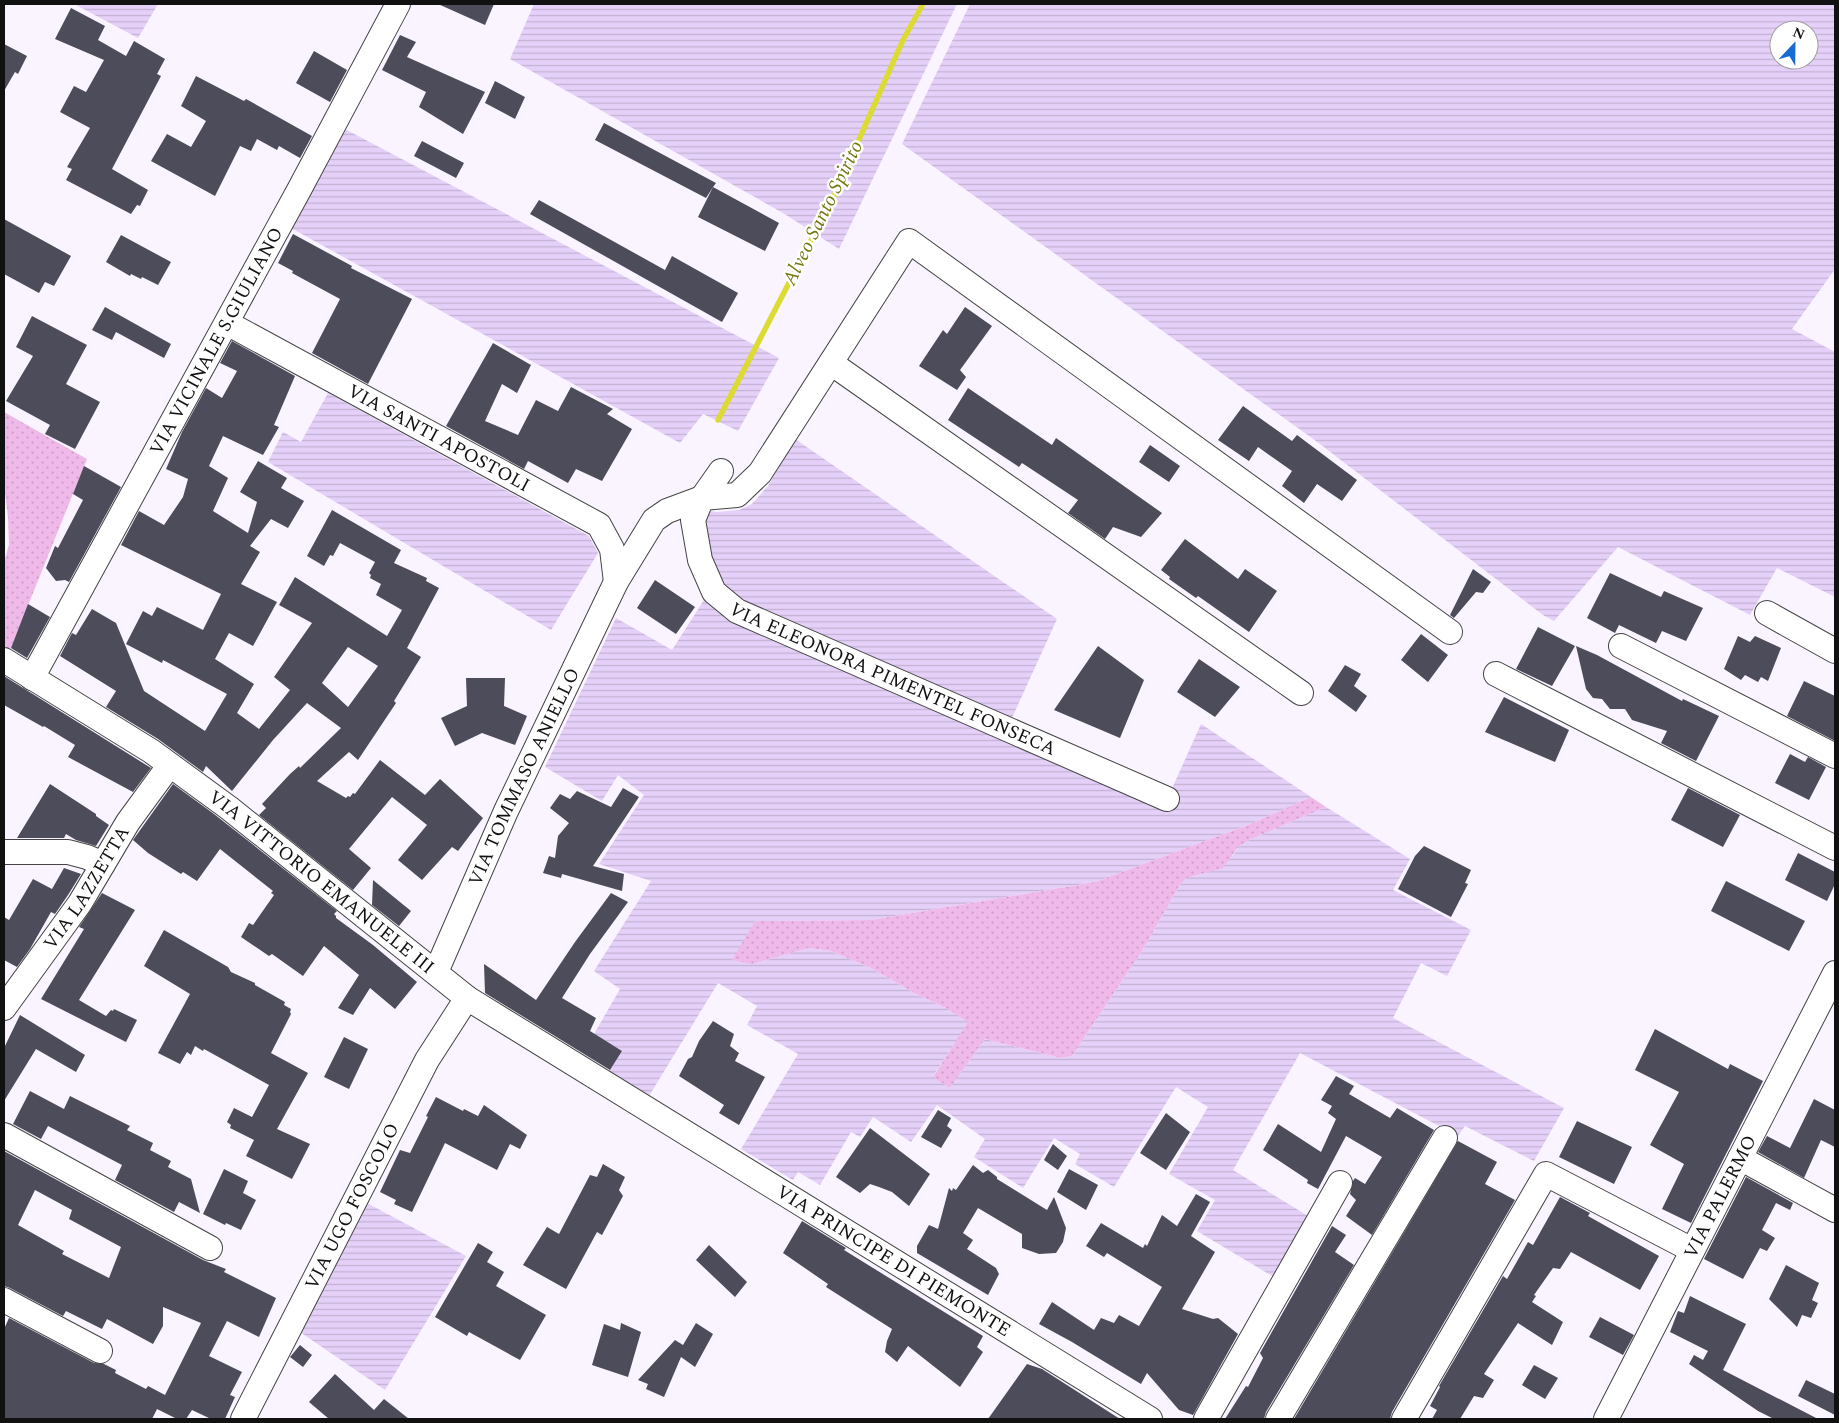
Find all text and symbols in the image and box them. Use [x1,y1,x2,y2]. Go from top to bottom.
north arrow [1769,20,1819,70]
text: N [1789,22,1808,45]
water label: Alveo Santo Spirito [774,136,871,291]
street label: VIA VICINALE S.GIULIANO [142,222,291,461]
street label: VIA SANTI APOSTOLI [342,377,535,499]
street label: VIA ELEONORA PIMENTEL FONSECA [722,595,1061,763]
street label: VIA TOMMASO ANIELLO [461,663,587,891]
street label: VIA VITTORIO EMANUELE III [202,783,441,981]
street label: VIA LAZZETTA [36,820,137,956]
street label: VIA UGO FOSCOLO [297,1118,407,1295]
street label: VIA PALERMO [1676,1130,1764,1264]
street label: VIA PRINCIPE DI PIEMONTE [770,1177,1016,1344]

